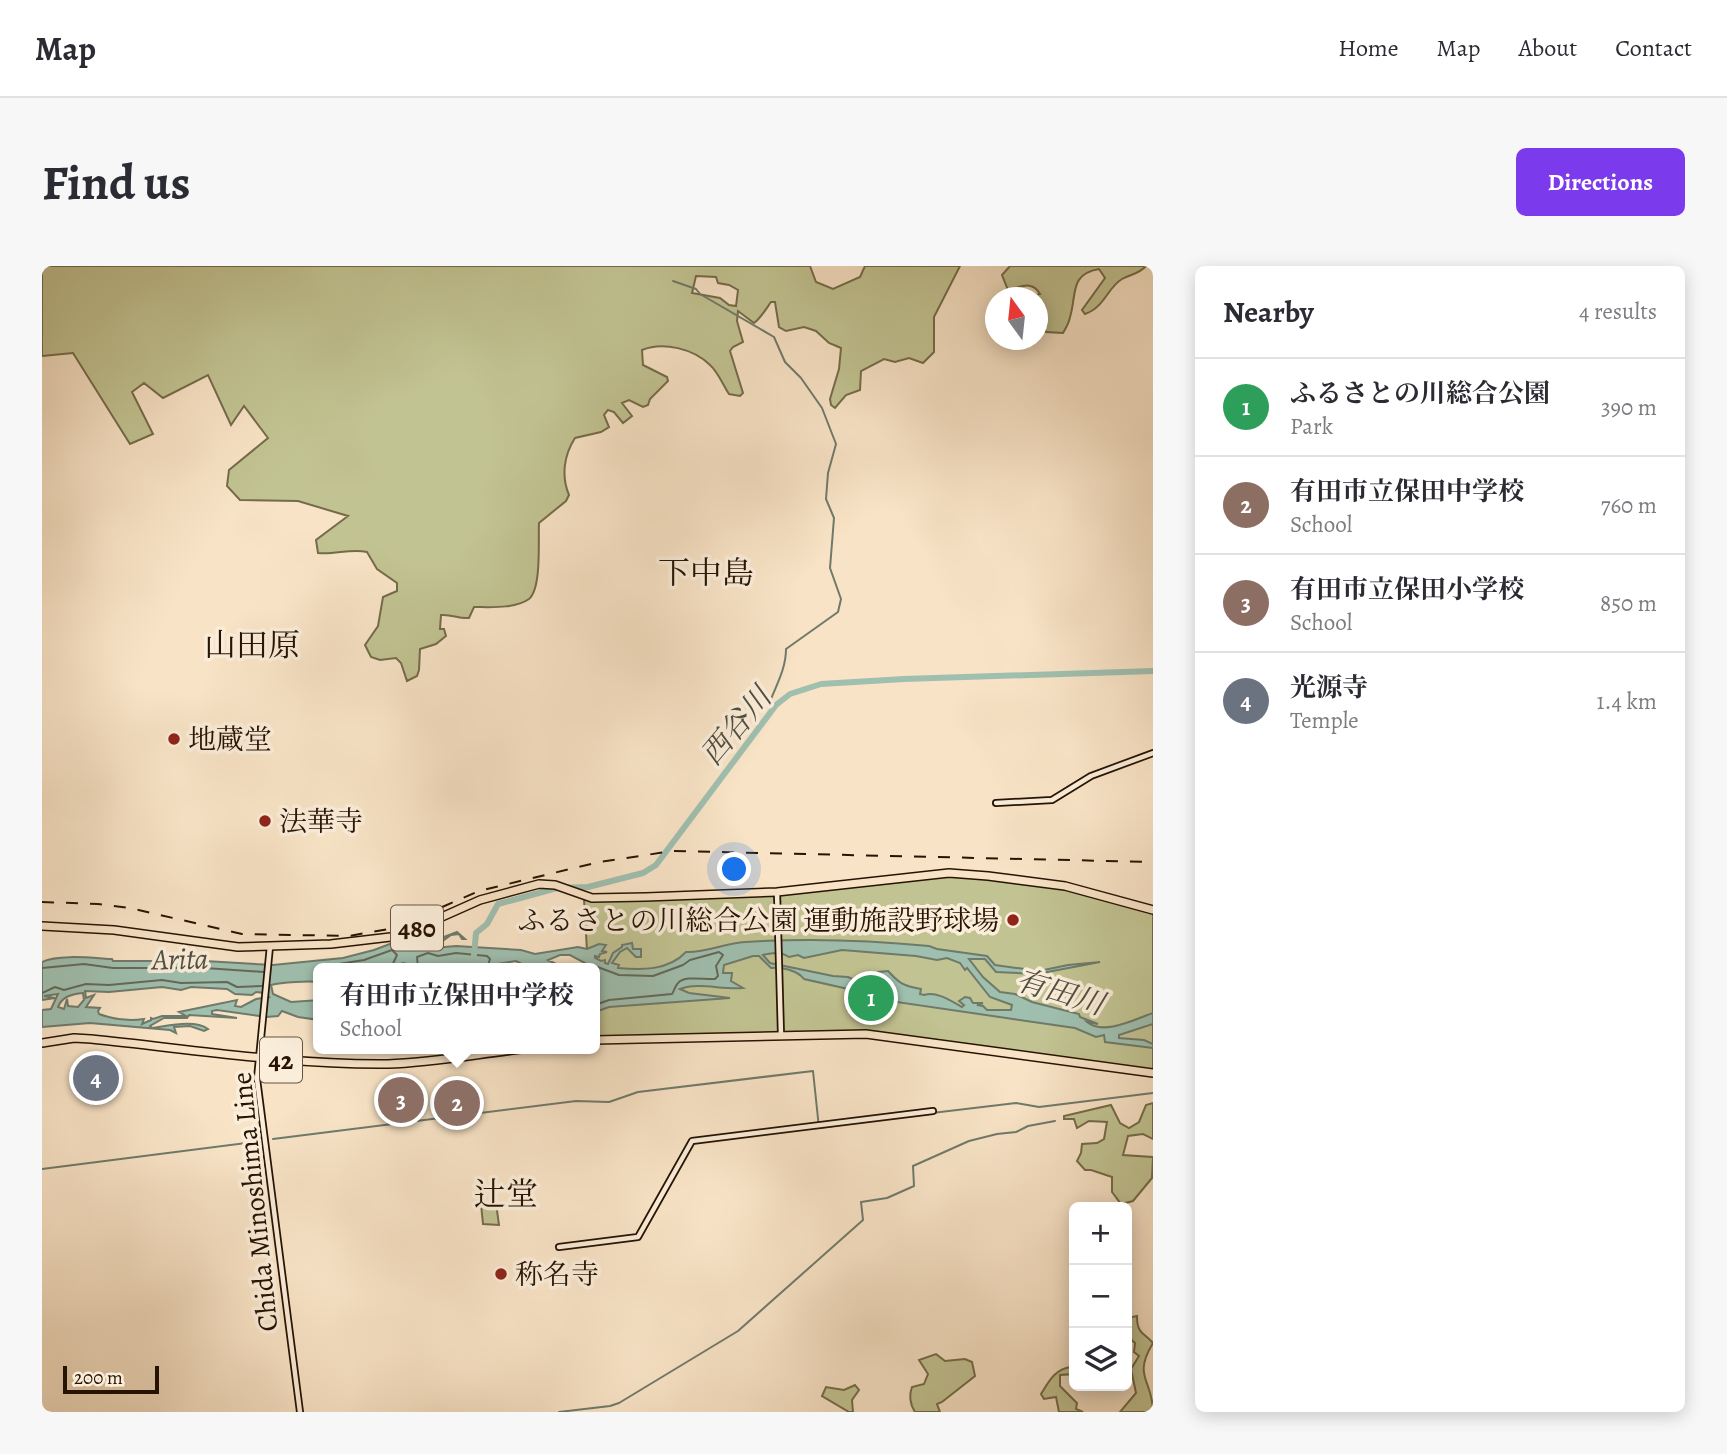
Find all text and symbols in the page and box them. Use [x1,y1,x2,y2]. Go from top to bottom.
text: Map [35,26,96,71]
text: Home [1338,32,1399,64]
text: Map [1437,32,1481,64]
text: About [1519,32,1577,64]
text: Contact [1615,32,1692,64]
button: Directions [1516,148,1685,216]
text: Find us [42,149,190,216]
north arrow [985,287,1048,350]
text: Nearby [1223,292,1314,332]
text: 4 results [1579,296,1657,327]
text: ふるさとの川総合公園 [1290,376,1550,411]
text: 1 [1242,392,1250,423]
text: 390 m [1601,392,1657,423]
text: Park [1290,411,1333,442]
text: 有田市立保田中学校 [1290,474,1524,509]
text: 2 [1240,490,1252,521]
text: 760 m [1601,490,1657,521]
text: School [1290,509,1352,540]
district label: 下中島 [658,551,754,595]
text: 有田市立保田小学校 [1290,572,1524,607]
text: 3 [1241,588,1251,619]
text: 850 m [1600,588,1657,619]
text: School [1290,607,1352,638]
district label: 山田原 [204,623,300,667]
text: 光源寺 [1290,670,1368,705]
water label: 西谷川 [692,676,782,773]
text: 4 [1241,686,1251,717]
text: 1.4 km [1597,686,1657,717]
text: Temple [1290,705,1359,736]
place label: 地蔵堂 [188,721,272,759]
marker: 地蔵堂 [166,731,182,747]
place label: 法華寺 [279,803,363,841]
marker: 法華寺 [257,813,273,829]
your location [717,852,751,886]
place label: ふるさとの川総合公園 運動施設野球場 [517,902,999,940]
road number: 480 [391,906,443,950]
marker: ふるさとの川総合公園 運動施設野球場 [1005,912,1021,928]
water label: Arita [149,939,209,980]
water label: 有田川 [1011,960,1112,1025]
popup [313,963,600,1054]
pin: 1 [848,972,894,1024]
text: 有田市立保田中学校 [339,978,574,1013]
text: School [339,1013,402,1044]
road number: 42 [260,1038,302,1082]
pin: 4 [73,1052,119,1104]
street label: Chida Minoshima Line [222,1070,288,1333]
pin: 3 [378,1074,424,1126]
pin: 2 [434,1077,480,1129]
district label: 辻堂 [474,1172,538,1216]
map controls [1069,1202,1132,1391]
button: + [1069,1202,1132,1265]
place label: 称名寺 [515,1256,599,1294]
button: − [1069,1265,1132,1328]
marker: 称名寺 [493,1266,509,1282]
button: layers [1069,1328,1132,1391]
scale bar [63,1363,159,1395]
text: 200 m [74,1365,123,1391]

